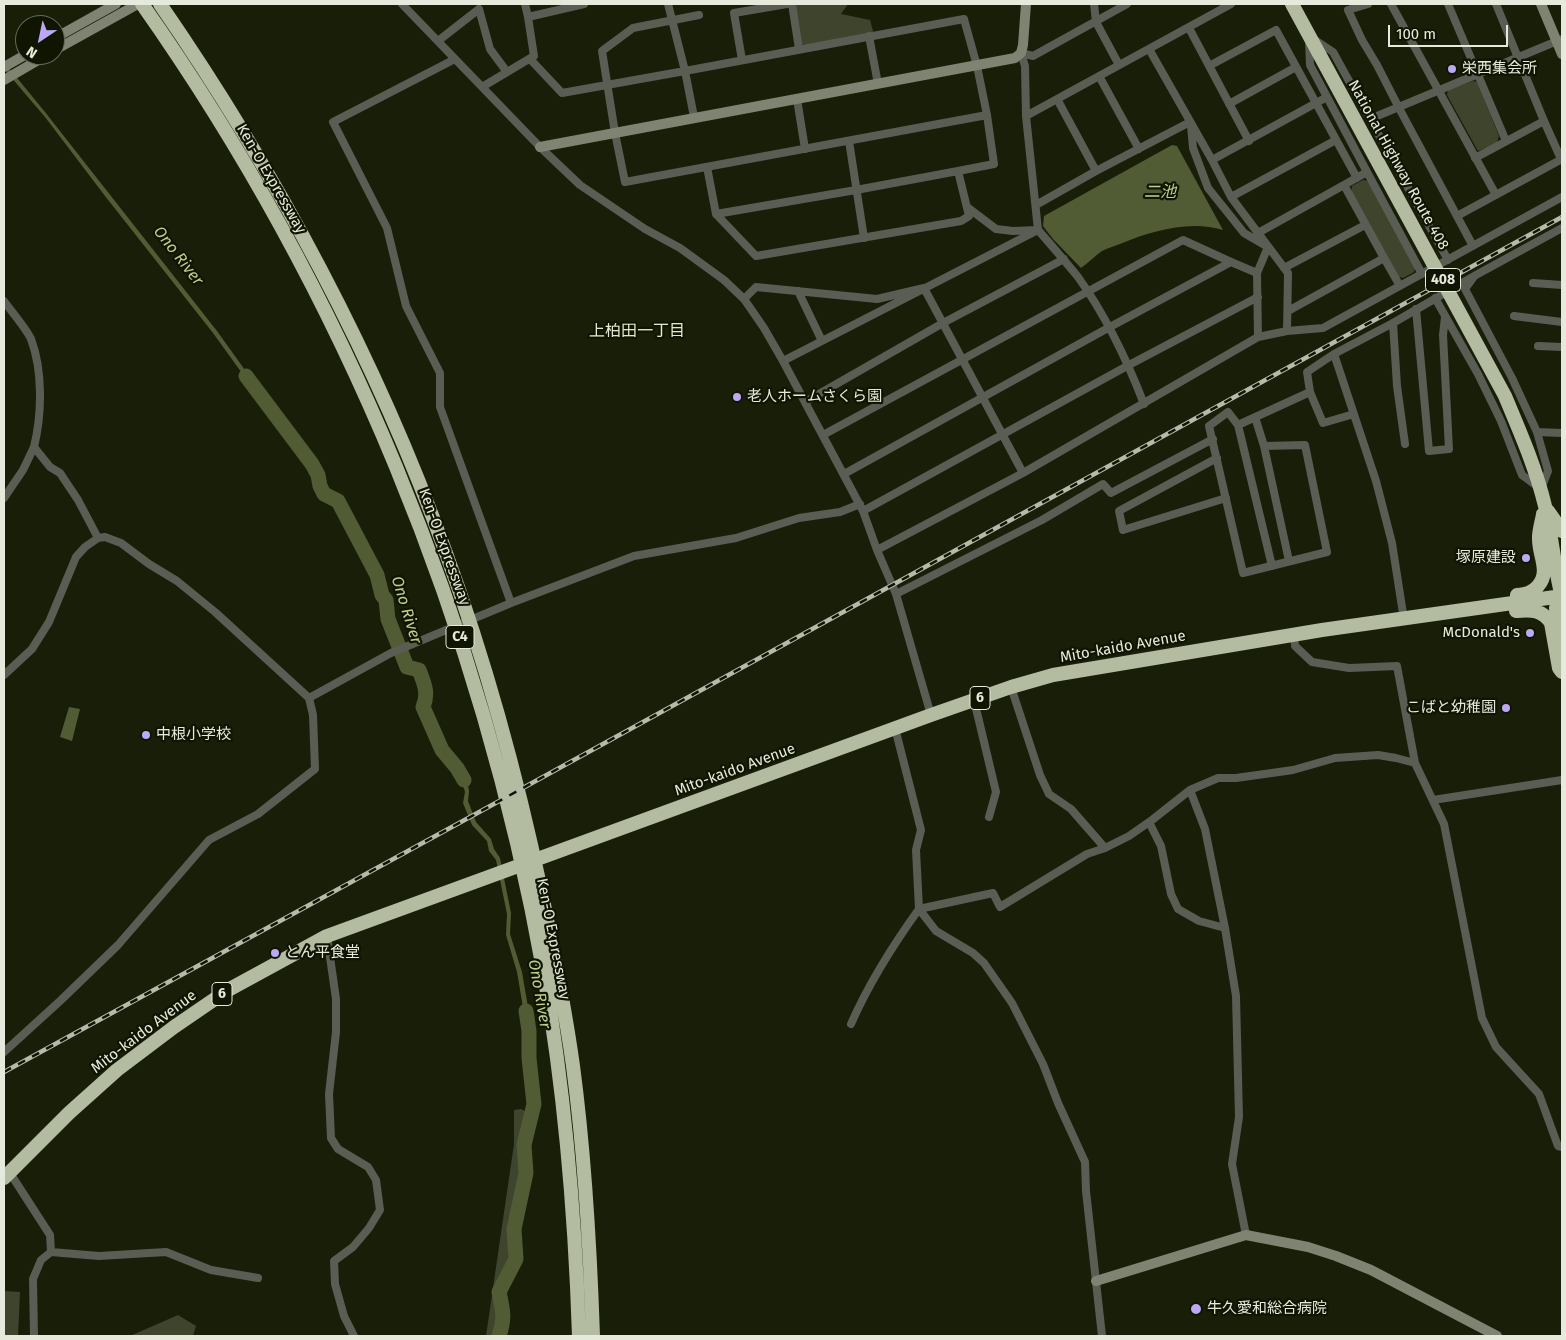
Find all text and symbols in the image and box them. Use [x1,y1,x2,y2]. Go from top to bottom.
north arrow [15,15,65,65]
scale bar [1391,15,1511,47]
text: 100 m [1396,25,1436,43]
text: N [23,42,41,62]
place label: 栄西集会所 [1462,60,1537,78]
marker: 栄西集会所 [1446,63,1458,75]
street label: National Highway Route 408 [1344,77,1452,253]
street label: Ken-O Expressway [232,121,310,237]
water label: 二池 [1144,183,1176,203]
water label: Ono River [149,223,207,289]
road number: 408 [1426,268,1460,292]
district label: 上柏田一丁目 [589,322,685,342]
place label: 老人ホームさくら園 [747,388,882,406]
marker: 老人ホームさくら園 [731,391,743,403]
street label: Ken-O Expressway [414,486,474,608]
place label: 塚原建設 [1456,549,1516,567]
marker: 塚原建設 [1520,552,1532,564]
water label: Ono River [387,574,425,646]
place label: McDonald's [1443,624,1520,642]
road number: C4 [446,626,474,649]
street label: Mito-kaido Avenue [1059,627,1187,667]
marker: McDonald's [1524,627,1536,639]
road number: 6 [970,686,990,710]
place label: こばと幼稚園 [1406,699,1496,717]
marker: こばと幼稚園 [1500,702,1512,714]
place label: 中根小学校 [156,726,231,744]
marker: 中根小学校 [140,729,152,741]
street label: Mito-kaido Avenue [672,740,798,800]
street label: Ken-O Expressway [532,877,574,1001]
place label: とん平食堂 [285,944,360,962]
marker: とん平食堂 [269,947,281,959]
water label: Ono River [523,958,555,1030]
road number: 6 [212,982,232,1006]
street label: Mito-kaido Avenue [88,987,200,1077]
place label: 牛久愛和総合病院 [1207,1300,1327,1318]
marker: 牛久愛和総合病院 [1189,1302,1203,1316]

